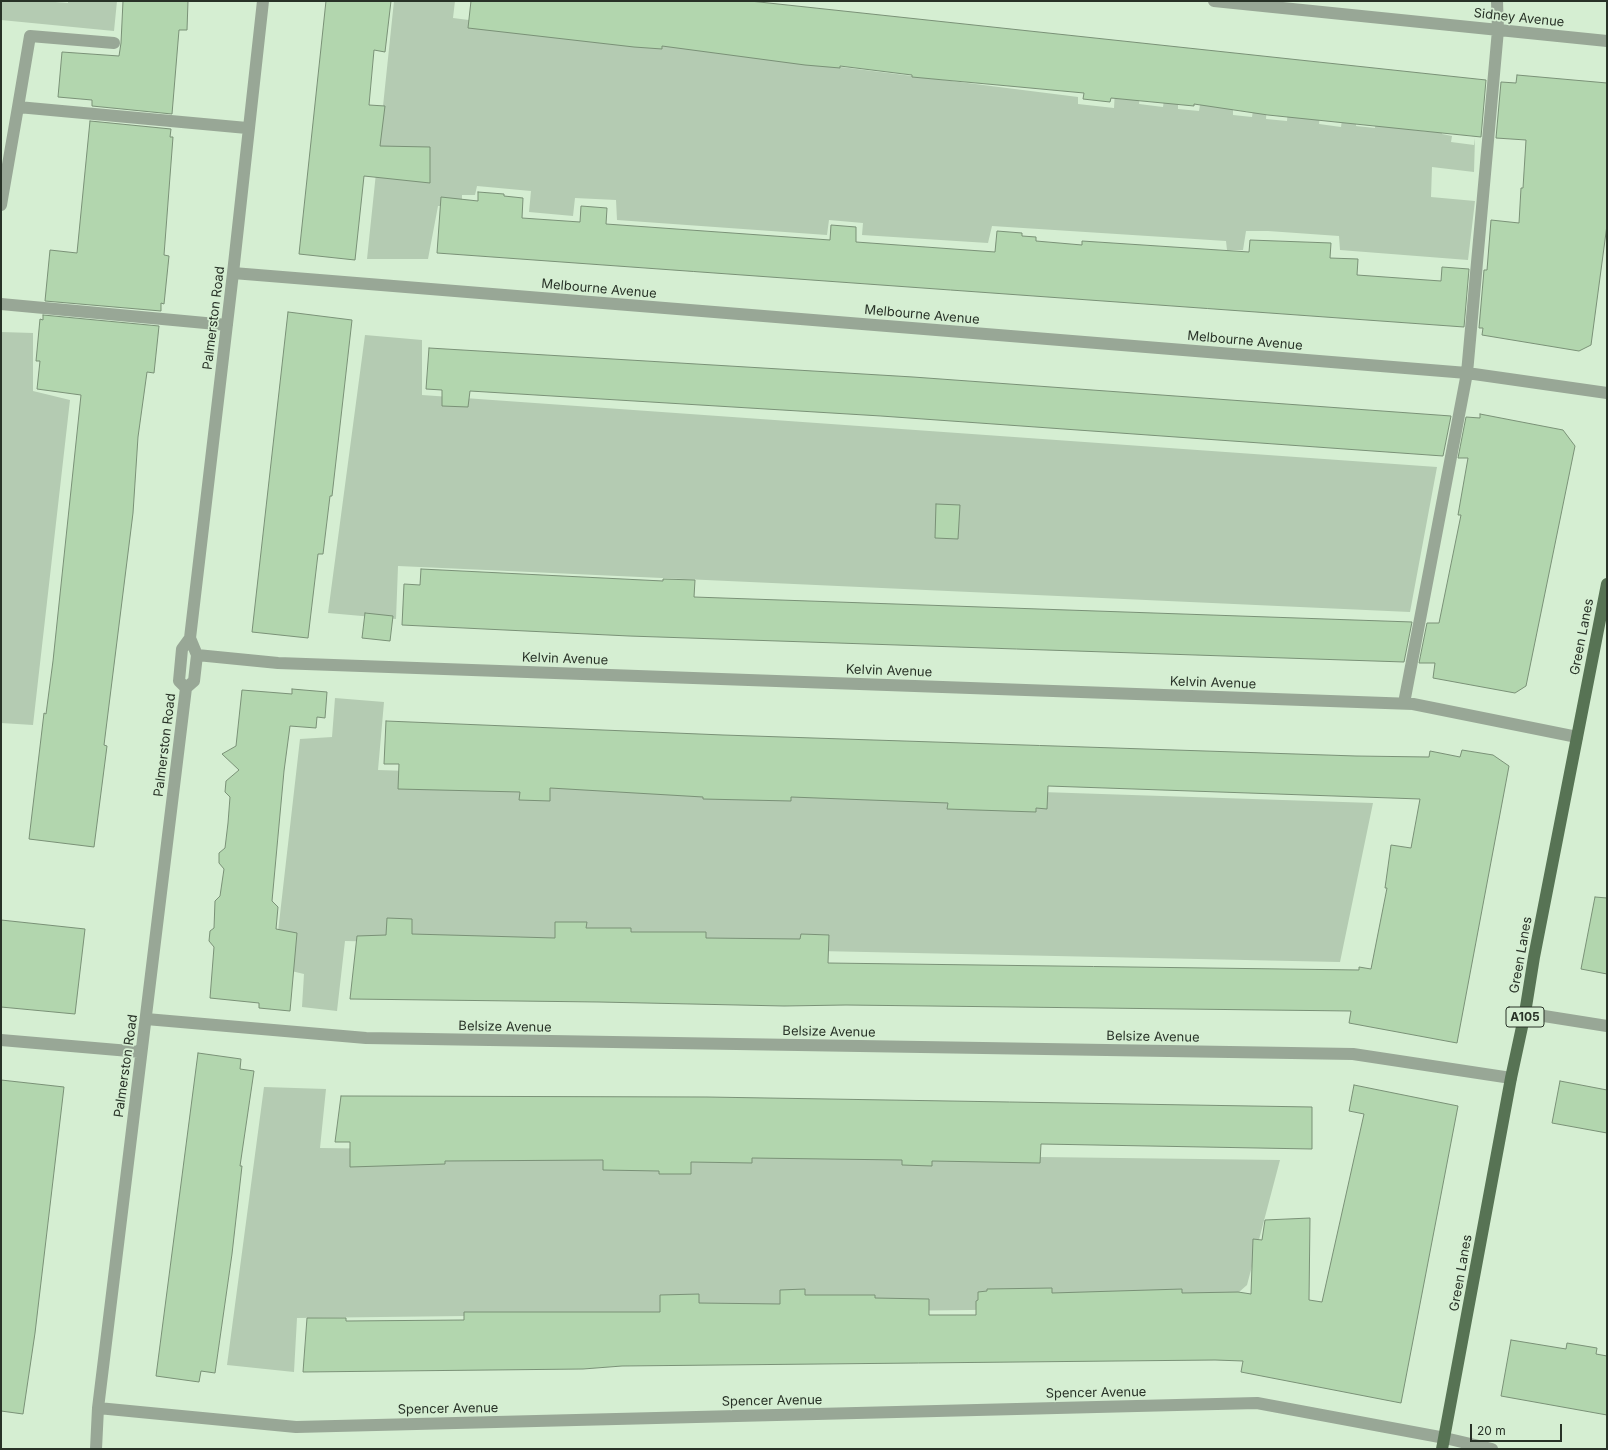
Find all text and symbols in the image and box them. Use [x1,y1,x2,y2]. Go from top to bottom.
street label: Sidney Avenue [1473,5,1565,31]
street label: Palmerston Road [200,265,228,371]
street label: Melbourne Avenue [541,276,657,302]
street label: Melbourne Avenue [864,302,980,328]
street label: Melbourne Avenue [1187,328,1303,354]
street label: Green Lanes [1567,597,1597,677]
street label: Kelvin Avenue [522,650,608,668]
street label: Kelvin Avenue [846,662,932,680]
street label: Kelvin Avenue [1170,674,1256,692]
street label: Palmerston Road [151,692,179,798]
street label: Green Lanes [1507,915,1535,995]
road number: A105 [1506,1007,1544,1027]
street label: Palmerston Road [111,1013,141,1119]
street label: Belsize Avenue [458,1018,552,1036]
street label: Belsize Avenue [782,1023,876,1041]
street label: Belsize Avenue [1106,1028,1200,1046]
street label: Green Lanes [1447,1233,1475,1313]
street label: Spencer Avenue [1045,1384,1147,1402]
street label: Spencer Avenue [721,1392,823,1410]
street label: Spencer Avenue [397,1400,499,1418]
scale bar [1472,1416,1564,1442]
text: 20 m [1477,1423,1506,1438]

